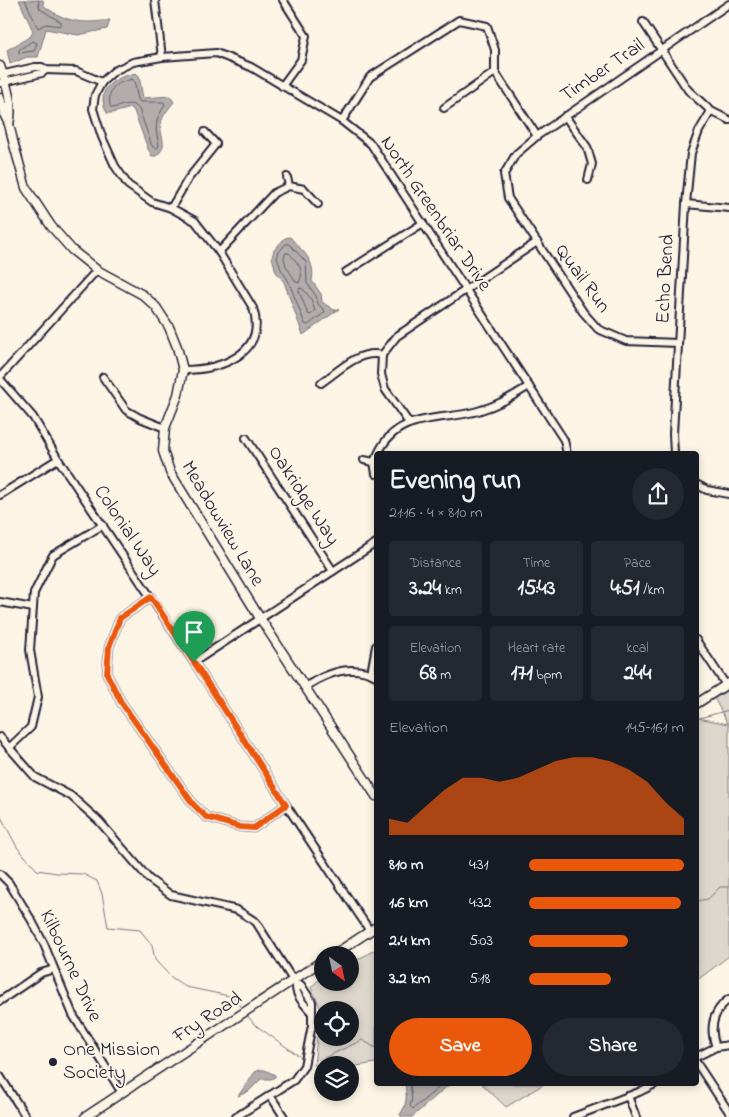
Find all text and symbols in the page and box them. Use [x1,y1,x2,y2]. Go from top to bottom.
street label: Timber Trail [555,32,651,110]
street label: North Greenbriar Drive [372,130,498,298]
street label: Echo Bend [649,234,683,324]
street label: Quail Run [547,238,617,320]
street label: Oakridge Way [259,440,346,552]
street label: Meadowview Lane [173,456,271,592]
text: Evening run [389,461,521,502]
button: share [632,468,684,520]
street label: Colonial Way [86,480,168,582]
text: 21:16 · 4 × 810 m [389,501,483,525]
text: Distance [410,553,461,574]
text: Time [523,553,550,574]
text: Pace [624,553,651,574]
text: 3.24 [409,574,441,604]
text: 15:43 [518,574,555,604]
text: 4:51 [611,574,640,604]
text: km [441,580,462,601]
text: /km [640,580,664,601]
pin [173,611,215,662]
icon: arrive [180,618,208,646]
text: Elevation [410,638,461,659]
text: Heart rate [508,638,565,659]
text: kcal [626,638,649,659]
text: 68 [420,659,437,689]
text: 171 [511,659,533,689]
text: 244 [624,659,651,689]
text: m [437,665,451,686]
text: bpm [533,665,562,686]
text: Elevation [389,716,448,740]
text: 145–161 m [625,716,684,740]
text: 810 m [389,853,423,877]
text: 4:31 [469,853,489,877]
text: 1.6 km [389,891,428,915]
text: 4:32 [469,891,492,915]
street label: Kilbourne Drive [31,905,109,1027]
text: 2.4 km [389,929,430,953]
text: 5:03 [469,929,493,953]
north arrow [314,946,359,991]
map controls [314,946,359,1101]
text: 3.2 km [389,967,430,991]
text: 5:18 [469,967,491,991]
street label: Fry Road [167,985,248,1052]
button: locate [314,1001,359,1046]
button: Save [389,1018,532,1076]
button: Share [542,1018,684,1076]
place label: One Mission Society [63,1036,160,1088]
marker: One Mission Society [47,1056,59,1068]
button: layers [314,1056,359,1101]

